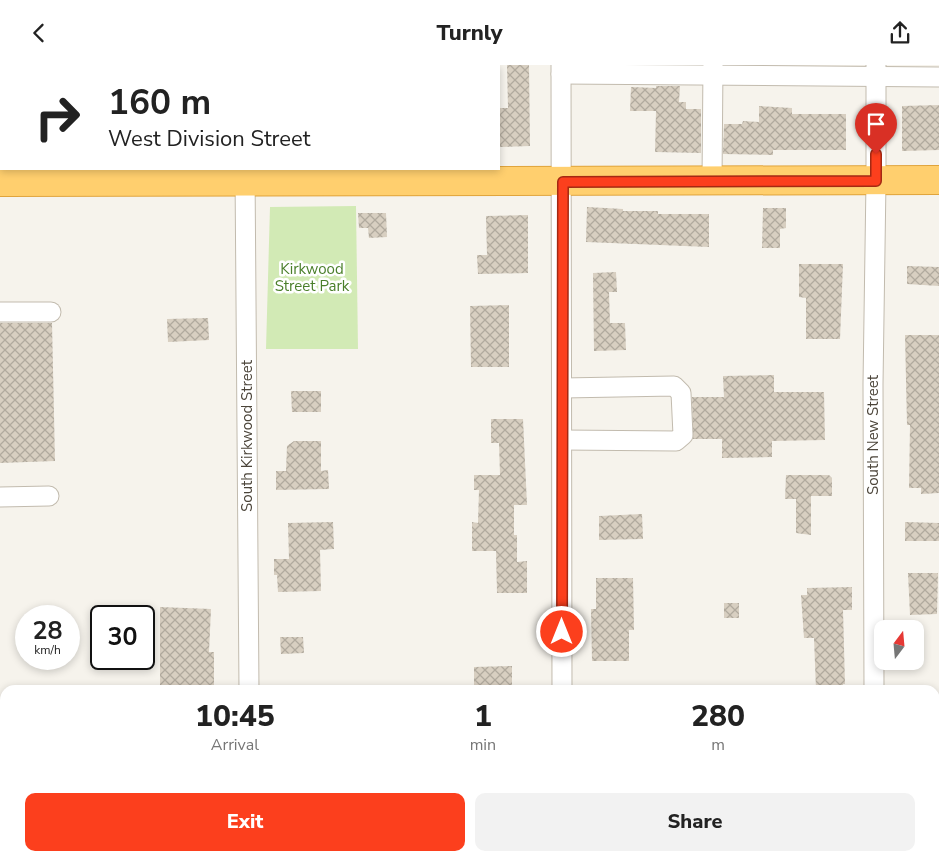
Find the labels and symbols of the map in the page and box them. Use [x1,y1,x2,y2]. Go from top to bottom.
pin [855,103,897,154]
park label: Kirkwood Street Park [275,259,350,296]
street label: South Kirkwood Street [237,359,257,512]
street label: South New Street [863,374,883,495]
speed limit sign: 30 [90,605,155,670]
position arrow [535,605,587,657]
north arrow [874,620,924,670]

